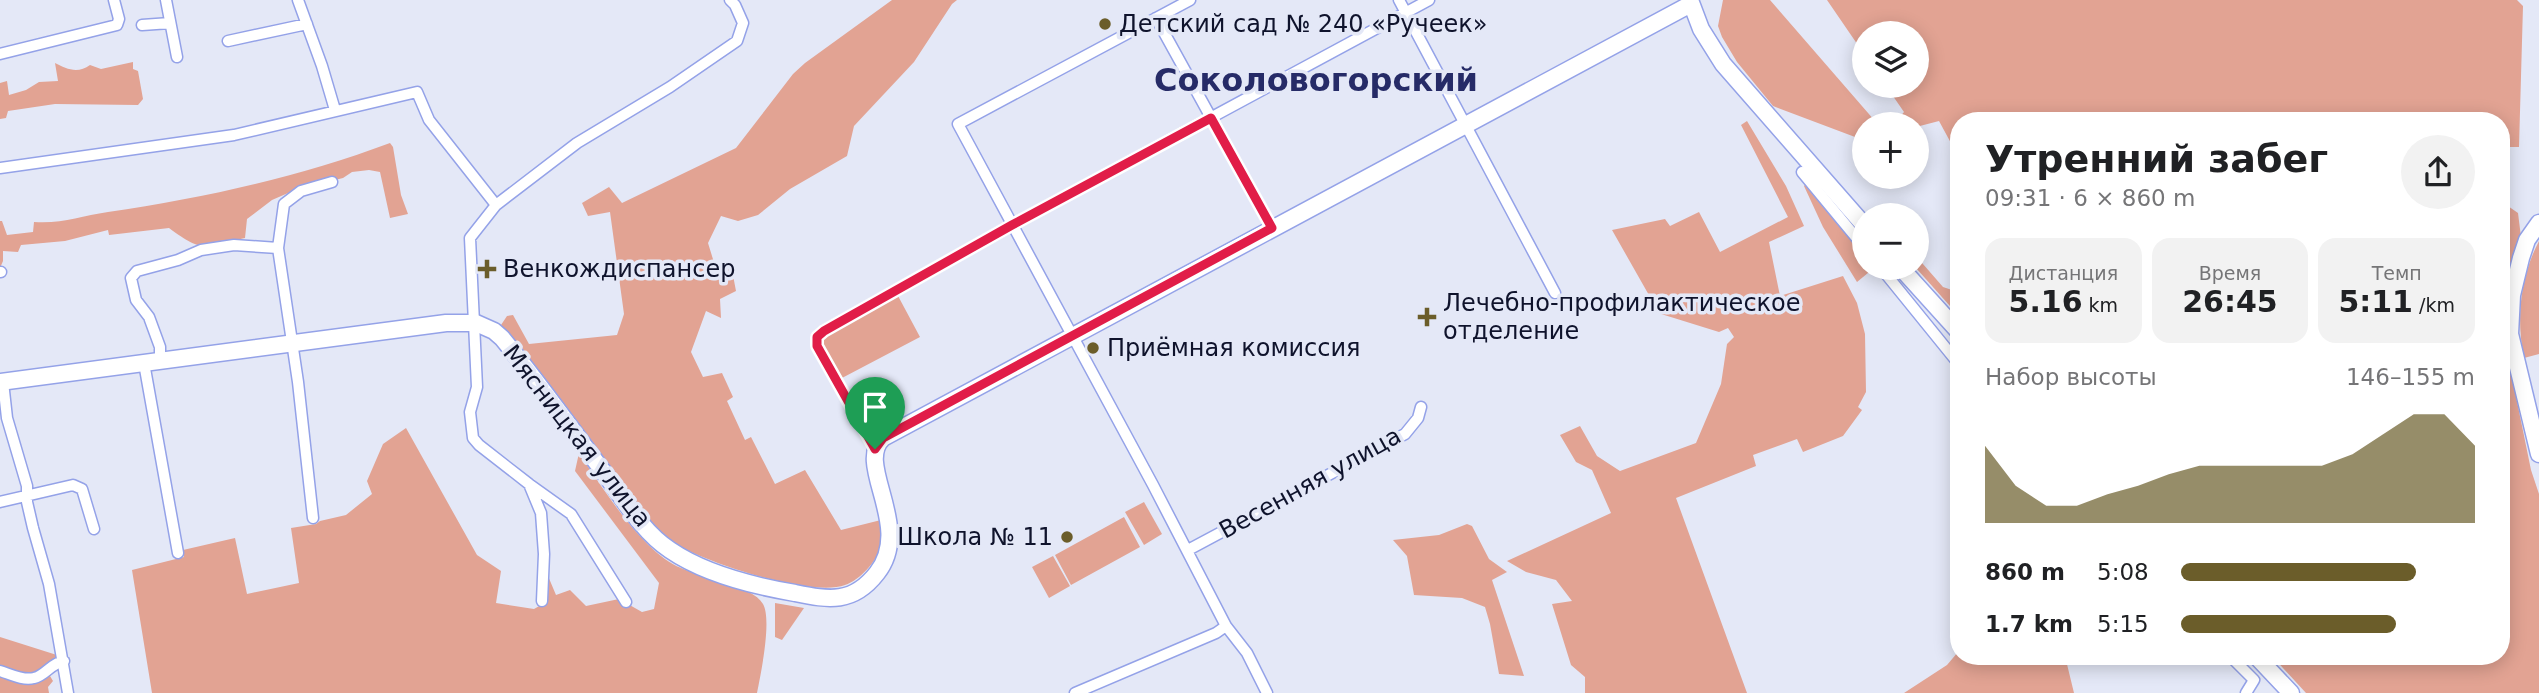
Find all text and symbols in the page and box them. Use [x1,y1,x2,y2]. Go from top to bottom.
place label: Детский сад № 240 «Ручеек» [1119,10,1487,38]
marker: Детский сад № 240 «Ручеек» [1097,16,1113,32]
map controls [1852,21,1929,280]
button: layers [1852,21,1929,98]
district label: Соколовогорский [1154,61,1478,99]
button: + [1852,112,1929,189]
button: share [2401,135,2475,209]
text: Утренний забег [1985,137,2328,181]
text: 09:31 · 6 × 860 m [1985,185,2195,211]
button: − [1852,203,1929,280]
place label: Венкождиспансер [503,255,735,283]
marker: Венкождиспансер [477,259,497,279]
text: Дистанция [2009,262,2118,284]
text: Время [2199,262,2261,284]
text: Темп [2372,262,2422,284]
text: 5.16 [2009,284,2083,319]
text: 26:45 [2182,284,2278,319]
text: 5:11 [2338,284,2413,319]
place label: Лечебно-профилактическое отделение [1443,289,1801,345]
text: km [2083,294,2118,316]
text: /km [2413,294,2455,316]
marker: Лечебно-профилактическое отделение [1417,307,1437,327]
place label: Приёмная комиссия [1107,334,1361,362]
street label: Мясницкая улица [497,339,657,533]
marker: Приёмная комиссия [1085,340,1101,356]
text: Набор высоты [1985,364,2157,390]
text: 146–155 m [2346,364,2475,390]
pin [845,377,905,449]
icon: arrive [856,388,894,426]
street label: Весенняя улица [1214,421,1406,545]
place label: Школа № 11 [897,523,1053,551]
marker: Школа № 11 [1059,529,1075,545]
text: 860 m [1985,559,2065,585]
text: 5:08 [2097,559,2149,585]
text: 1.7 km [1985,611,2073,637]
text: 5:15 [2097,611,2149,637]

